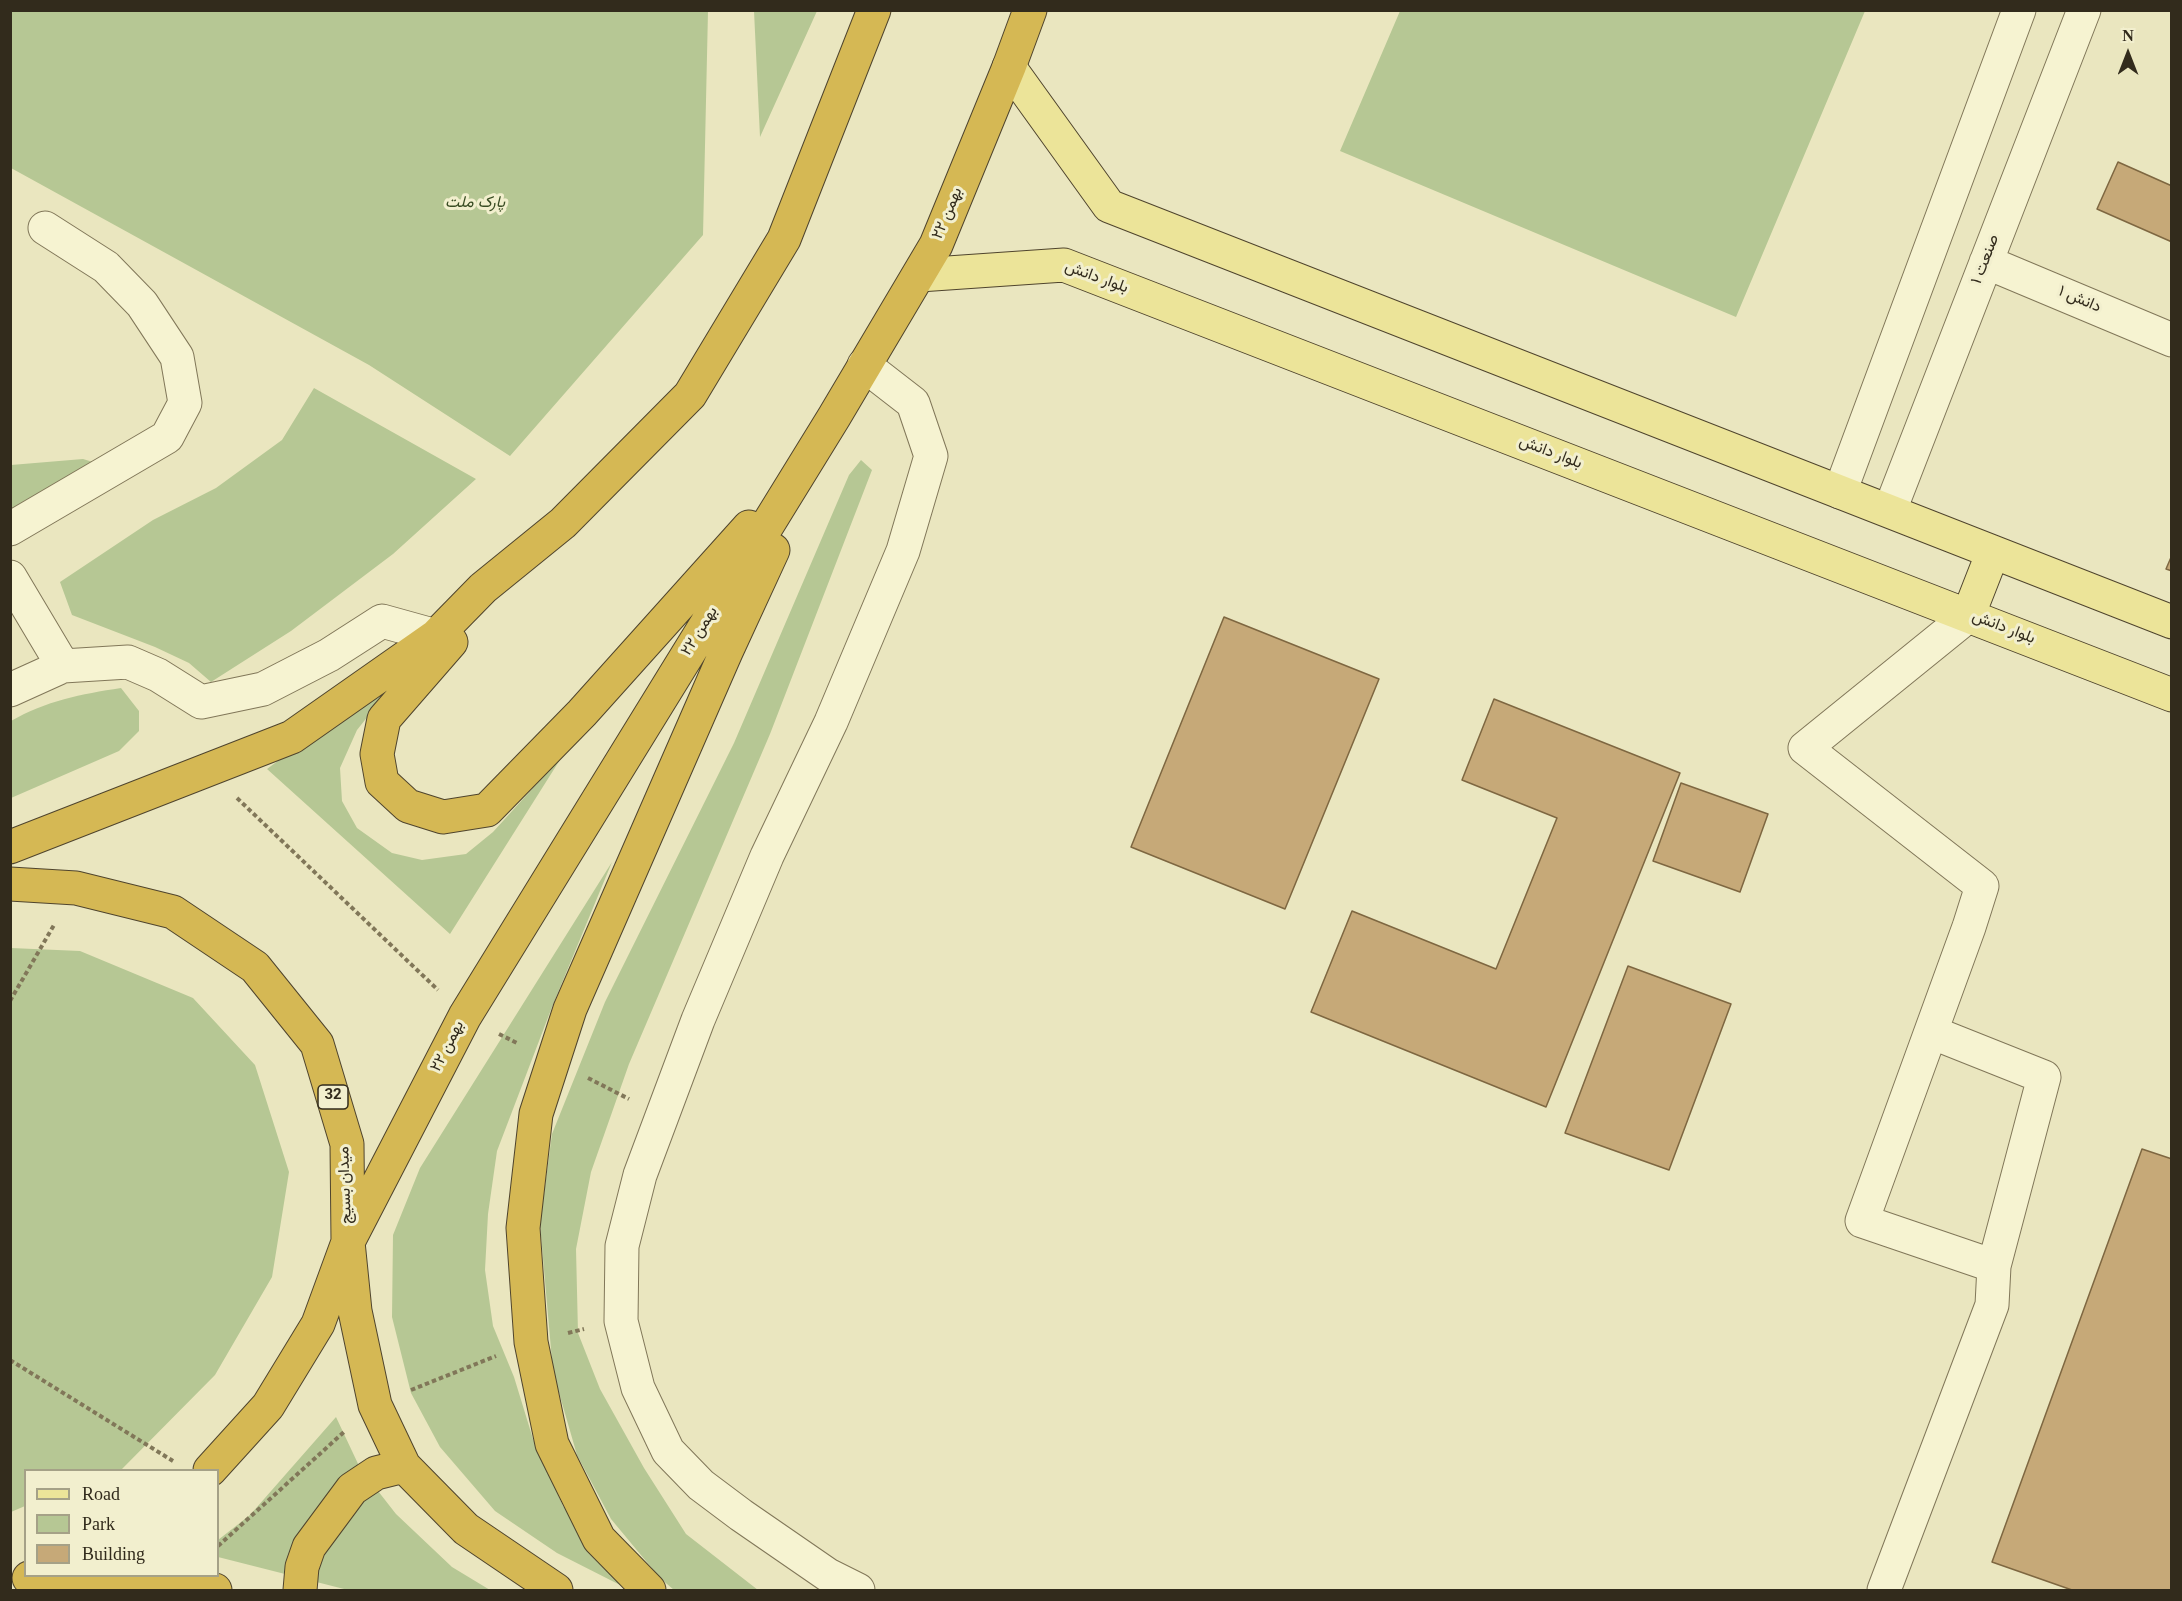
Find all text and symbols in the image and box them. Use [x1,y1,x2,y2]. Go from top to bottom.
north arrow [2098,24,2158,84]
text: N [2122,27,2134,44]
street label: ۲۲ بهمن [930,185,968,243]
park label: پارک ملت [445,194,505,214]
street label: صنعت ۱ [1969,232,2005,288]
street label: بلوار دانش [1062,259,1130,299]
street label: دانش ۱ [2055,283,2103,319]
street label: بلوار دانش [1516,433,1584,475]
street label: ۲۲ بهمن [678,604,724,660]
street label: بلوار دانش [1969,608,2037,650]
street label: ۲۲ بهمن [428,1018,470,1076]
road number: 32 [318,1085,348,1109]
street label: میدان بسیج [336,1146,358,1224]
legend [24,1469,219,1577]
text: Road [82,1484,120,1504]
text: Park [82,1514,115,1534]
text: Building [82,1544,145,1564]

